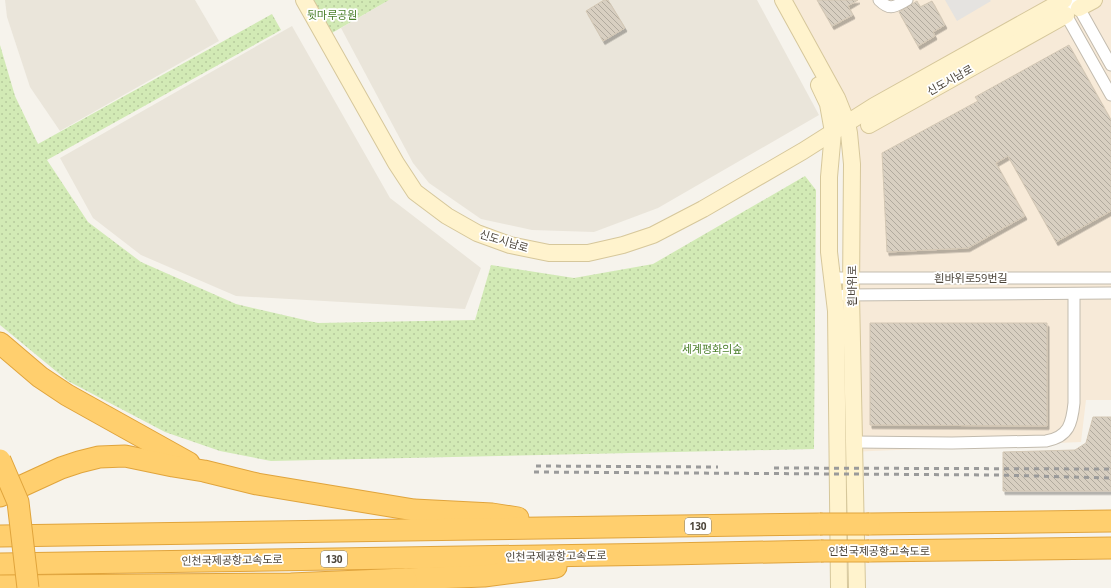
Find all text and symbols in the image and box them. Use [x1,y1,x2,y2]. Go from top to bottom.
park label: 뒷마루공원 [307,7,357,22]
street label: 신도시남로 [924,61,976,98]
street label: 신도시남로 [478,226,531,255]
street label: 흰바위로 [844,266,859,306]
street label: 흰바위로59번길 [934,270,1008,285]
park label: 세계평화의숲 [682,341,742,356]
road number: 130 [685,518,711,534]
street label: 인천국제공항고속도로 [828,543,930,558]
street label: 인천국제공항고속도로 [505,547,607,564]
street label: 인천국제공항고속도로 [181,551,283,568]
road number: 130 [321,551,347,567]

